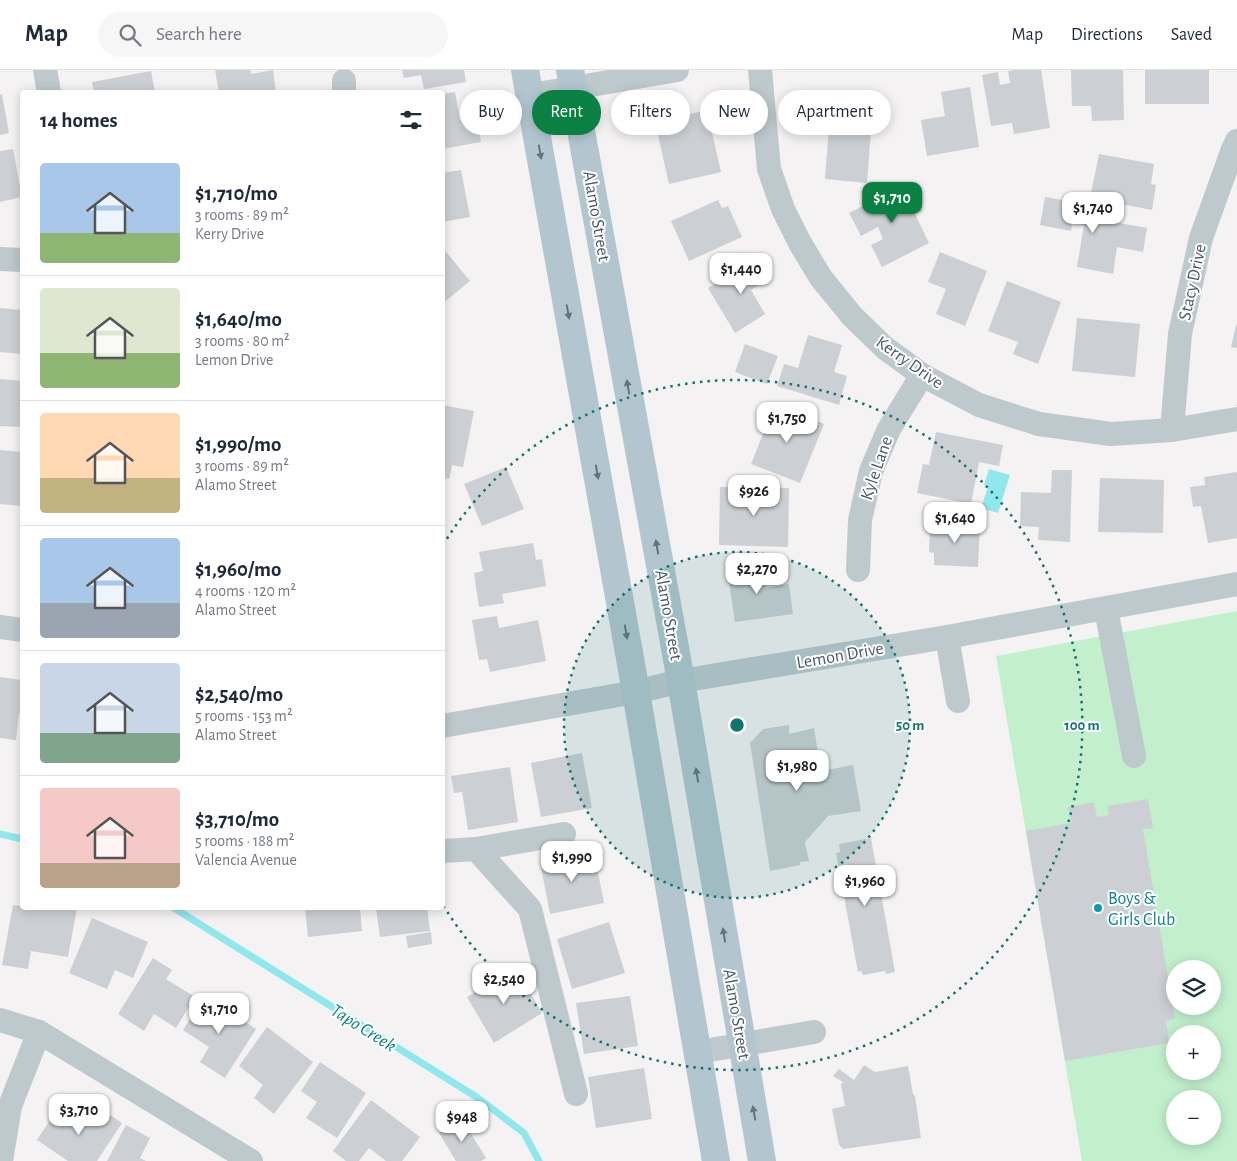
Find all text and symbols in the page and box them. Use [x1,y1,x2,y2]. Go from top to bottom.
search box [98,12,448,57]
icon: search [116,21,144,49]
text: Map [25,22,68,46]
text: Search here [156,25,242,44]
text: Map [1012,26,1043,44]
text: Directions [1071,26,1143,44]
text: Saved [1171,26,1212,44]
chip: Buy [460,90,522,135]
chip: Rent [532,90,601,135]
chip: Filters [611,90,690,135]
chip: New [700,90,768,135]
chip: Apartment [778,90,891,135]
icon: filters [397,106,425,134]
text: 14 homes [40,110,118,131]
one-way arrow [536,145,544,161]
street label: Alamo Street [579,170,613,263]
pin: $1,710 [851,182,933,224]
icon: home [80,183,140,243]
text: $1,710/mo [195,183,278,204]
text: $1,710 [873,190,911,206]
pin: $1,740 [1052,191,1134,234]
text: $1,740 [1073,200,1113,216]
text: 3 rooms · 89 m² [195,207,289,223]
text: Kerry Drive [195,226,264,242]
street label: Stacy Drive [1176,242,1210,322]
pin: $1,440 [700,252,782,295]
text: $1,440 [720,261,762,277]
one-way arrow [565,305,573,321]
icon: home [80,308,140,368]
text: $1,640/mo [195,309,282,330]
text: 3 rooms · 80 m² [195,333,290,349]
street label: Kerry Drive [872,333,946,392]
text: Lemon Drive [195,352,273,368]
one-way arrow [624,380,632,395]
pin: $1,750 [746,402,828,444]
text: $1,750 [768,410,806,426]
icon: home [80,433,140,493]
text: $1,990/mo [195,434,281,455]
street label: Kyle Lane [858,434,896,502]
text: 3 rooms · 89 m² [195,458,289,474]
one-way arrow [593,465,601,481]
pin: $926 [724,474,784,517]
text: Alamo Street [195,477,276,493]
text: $926 [739,483,769,499]
pin: $1,640 [914,502,996,544]
text: $1,640 [935,510,975,526]
one-way arrow [653,540,661,555]
pin: $2,270 [716,552,798,595]
icon: home [80,558,140,618]
text: $1,960/mo [195,559,281,580]
text: $2,270 [736,561,778,577]
street label: Alamo Street [651,569,685,662]
text: 4 rooms · 120 m² [195,583,296,599]
text: Alamo Street [195,602,276,618]
one-way arrow [622,625,630,641]
street label: Lemon Drive [795,639,885,673]
icon: home [80,683,140,743]
text: $2,540/mo [195,684,283,705]
text: 5 rooms · 153 m² [195,708,293,724]
centre of rings [728,716,746,734]
text: 50 m [896,718,924,733]
text: 100 m [1064,718,1100,733]
text: Alamo Street [195,727,276,743]
pin: $1,980 [756,750,838,792]
text: $1,980 [777,758,817,774]
one-way arrow [693,767,701,783]
icon: home [80,808,140,868]
text: $3,710/mo [195,809,279,830]
text: 5 rooms · 188 m² [195,833,294,849]
pin: $1,990 [531,840,613,883]
text: $1,990 [552,849,592,865]
text: Valencia Avenue [195,852,297,868]
pin: $1,960 [824,864,906,907]
text: $1,960 [845,873,885,889]
place label: Boys & Girls Club [1108,890,1175,929]
marker: Boys & Girls Club [1092,902,1104,914]
one-way arrow [719,927,727,943]
map controls [1166,960,1221,1145]
button: layers [1166,960,1221,1015]
pin: $2,540 [463,962,545,1005]
street label: Alamo Street [719,968,753,1061]
text: $2,540 [483,971,525,987]
pin: $1,710 [178,992,260,1035]
text: $1,710 [200,1001,238,1017]
water label: Tapo Creek [327,1001,400,1056]
button: + [1166,1025,1221,1080]
button: − [1166,1090,1221,1145]
pin: $3,710 [38,1094,120,1136]
pin: $948 [432,1100,492,1143]
text: $3,710 [60,1102,98,1118]
one-way arrow [749,1105,757,1121]
text: $948 [447,1109,477,1125]

